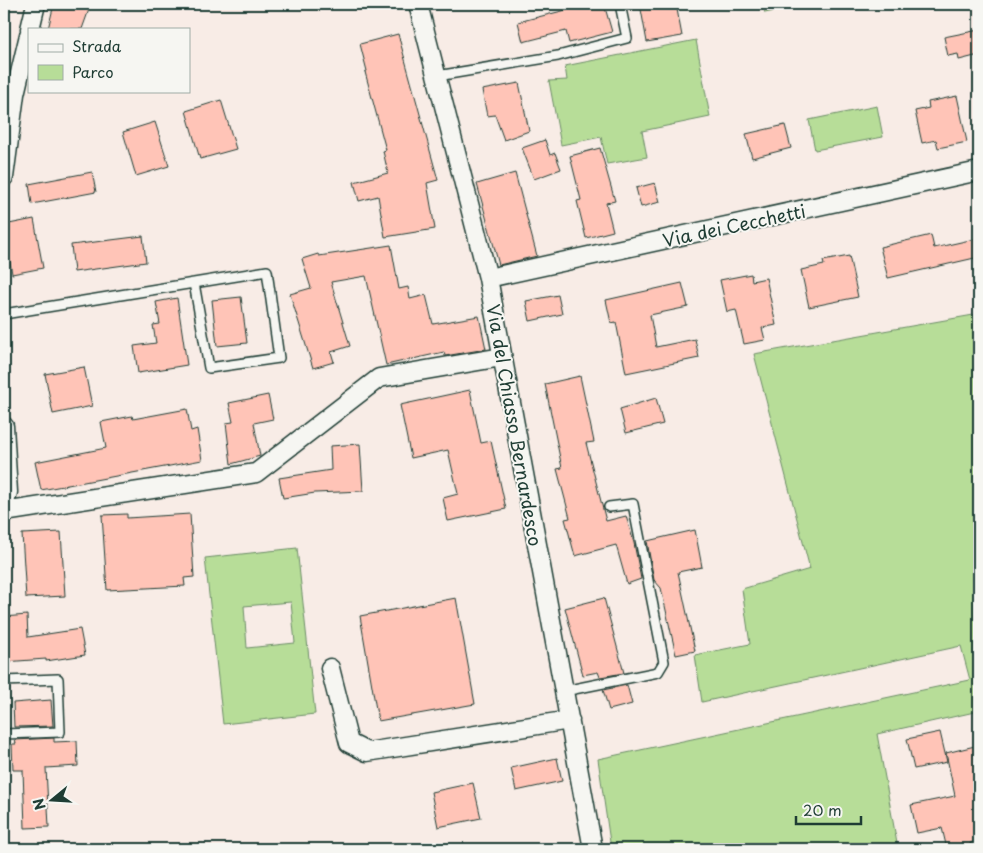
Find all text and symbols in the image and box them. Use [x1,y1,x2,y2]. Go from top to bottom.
legend [28,28,190,92]
text: Strada [72,34,122,57]
text: Parco [72,60,114,83]
street label: Via dei Cecchetti [660,197,808,253]
street label: Via del Chiasso Bernardesco [480,302,550,548]
north arrow [28,776,78,826]
scale bar [796,793,860,825]
text: N [27,796,51,813]
text: 20 m [803,798,842,821]

